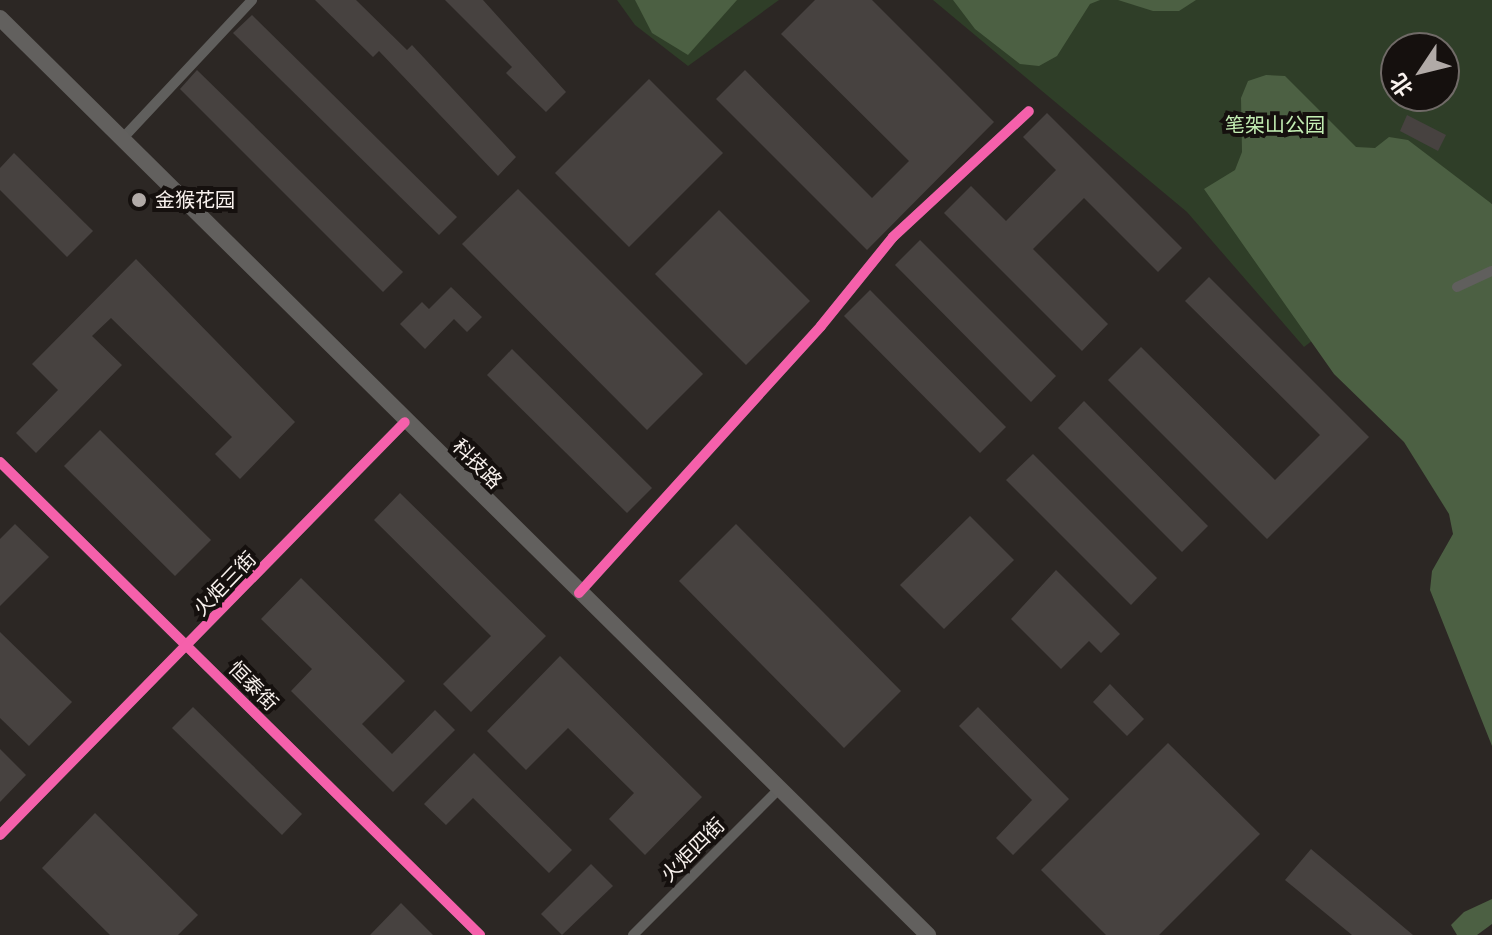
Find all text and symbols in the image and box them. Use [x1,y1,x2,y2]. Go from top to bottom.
north arrow [1380,32,1460,112]
text: 北 [1383,67,1421,103]
park label: 笔架山公园 [1225,113,1325,137]
place label: 金猴花园 [155,188,235,212]
marker: 金猴花园 [130,191,148,209]
street label: 科技路 [447,434,507,494]
street label: 火炬三街 [189,547,261,621]
street label: 恒泰街 [223,656,283,716]
street label: 火炬四街 [656,813,730,887]

